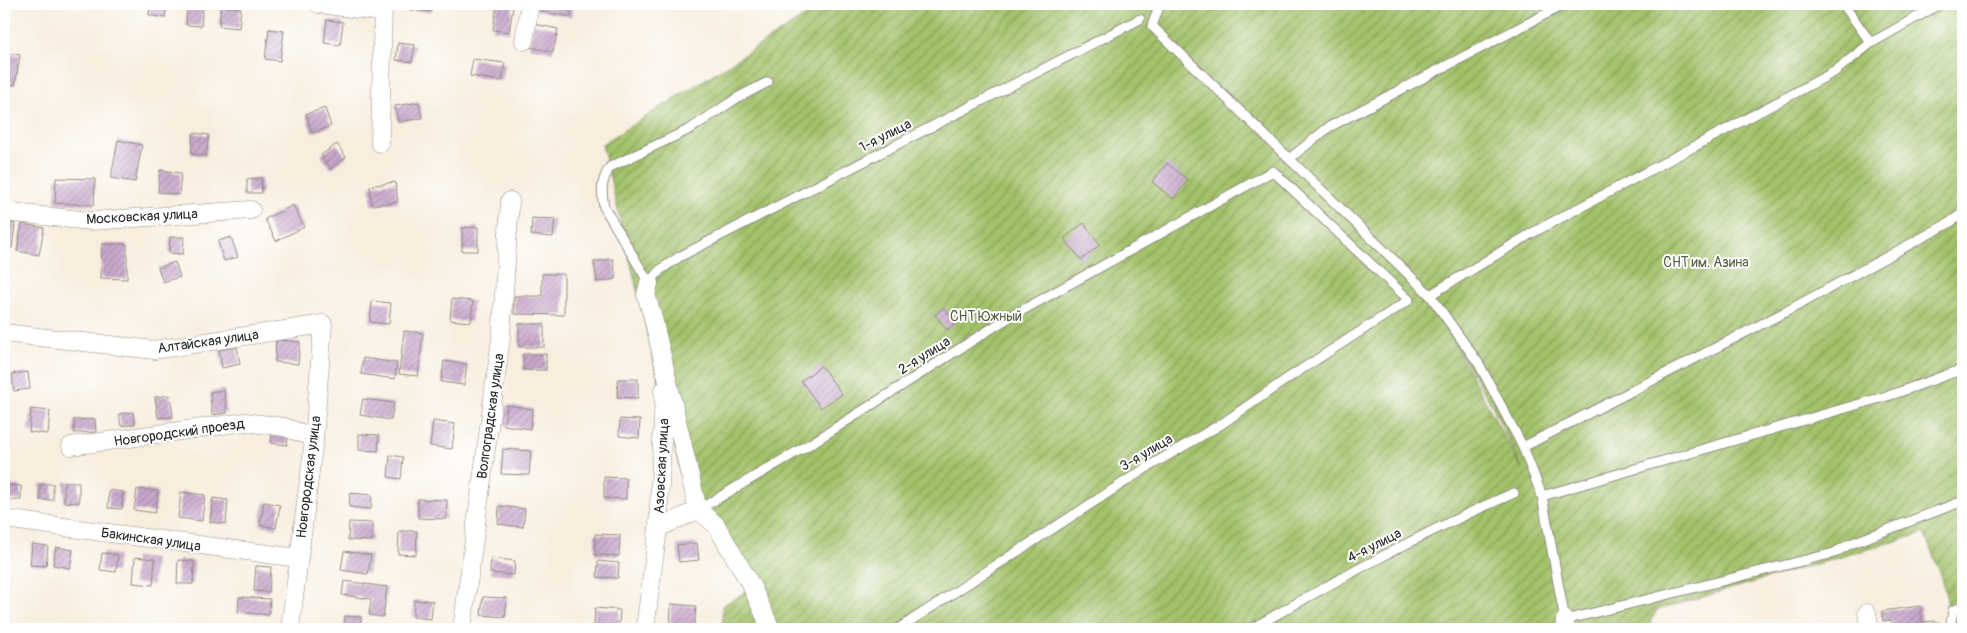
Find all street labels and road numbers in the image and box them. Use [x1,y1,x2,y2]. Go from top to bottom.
street label: 1-я улица [856,115,914,156]
street label: Московская улица [86,205,198,228]
street label: Алтайская улица [156,326,260,357]
street label: 2-я улица [895,333,953,378]
street label: Волгоградская улица [473,352,508,480]
street label: Новгородский проезд [113,415,246,450]
street label: Новгородская улица [293,415,324,539]
street label: Азовская улица [651,418,672,514]
street label: 3-я улица [1117,430,1176,475]
street label: Бакинская улица [100,524,202,555]
street label: 4-я улица [1344,525,1404,566]

